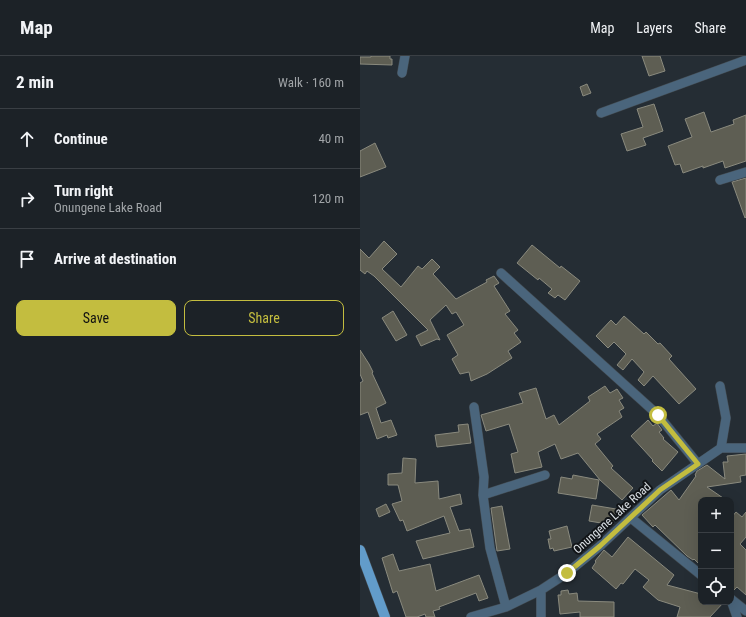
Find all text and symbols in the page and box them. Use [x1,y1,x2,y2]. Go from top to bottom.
text: Map [20,16,53,39]
text: Map [590,20,614,36]
text: Layers [636,20,673,36]
text: Share [695,20,726,36]
text: 2 min [16,72,54,92]
text: Walk · 160 m [278,75,344,90]
icon: ahead [16,128,38,150]
text: Continue [54,130,108,148]
text: 40 m [318,131,344,146]
text: Turn right [54,182,113,200]
icon: right [16,188,38,210]
text: 120 m [312,191,344,206]
text: Onungene Lake Road [54,200,162,215]
icon: arrive [16,248,38,270]
text: Arrive at destination [54,250,177,268]
button: Save [16,300,176,336]
button: Share [184,300,344,336]
route start [649,406,667,424]
street label: Onungene Lake Road [570,479,654,557]
map controls [698,497,734,605]
button: + [698,497,734,533]
button: − [698,533,734,569]
route end [558,564,576,582]
button: locate [698,569,734,605]

